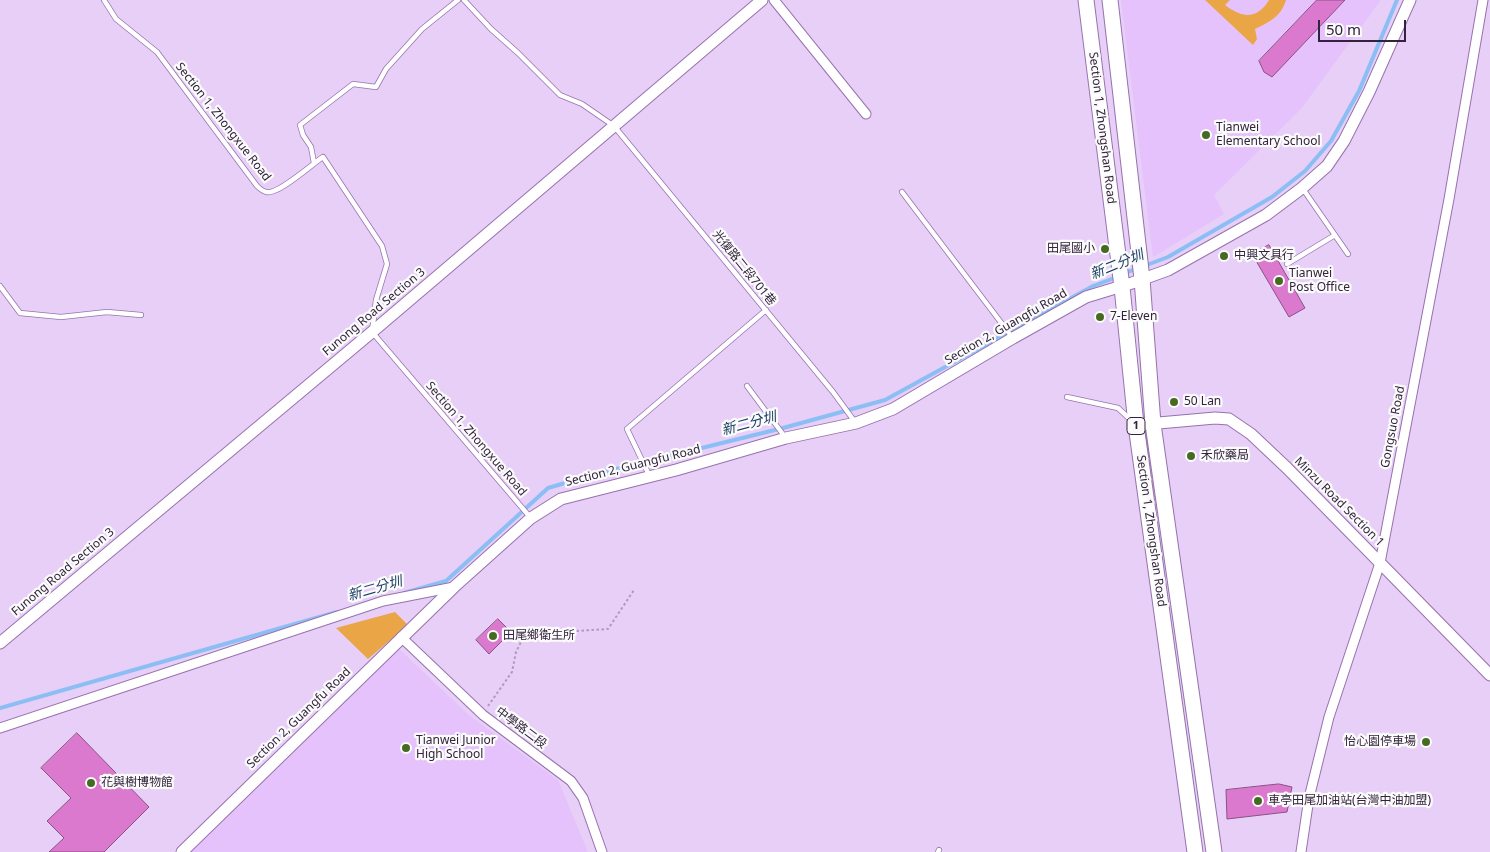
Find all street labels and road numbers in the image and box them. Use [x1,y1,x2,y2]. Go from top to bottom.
street label: Section 1, Zhongshan Road [1086,51,1118,205]
street label: Section 1, Zhongxue Road [172,60,274,184]
street label: 光復路二段701巷 [709,227,779,309]
street label: Funong Road Section 3 [320,265,428,359]
street label: Section 2, Guangfu Road [942,286,1070,368]
street label: Section 1, Zhongxue Road [423,379,529,499]
street label: Gongsuo Road [1378,385,1408,469]
road number: 1 [1127,418,1145,434]
street label: Section 2, Guangfu Road [564,442,702,490]
street label: Section 1, Zhongshan Road [1133,454,1169,608]
street label: Minzu Road Section 1 [1291,454,1387,550]
street label: Funong Road Section 3 [9,525,117,619]
street label: Section 2, Guangfu Road [244,665,354,771]
street label: 中學路二段 [493,704,549,752]

